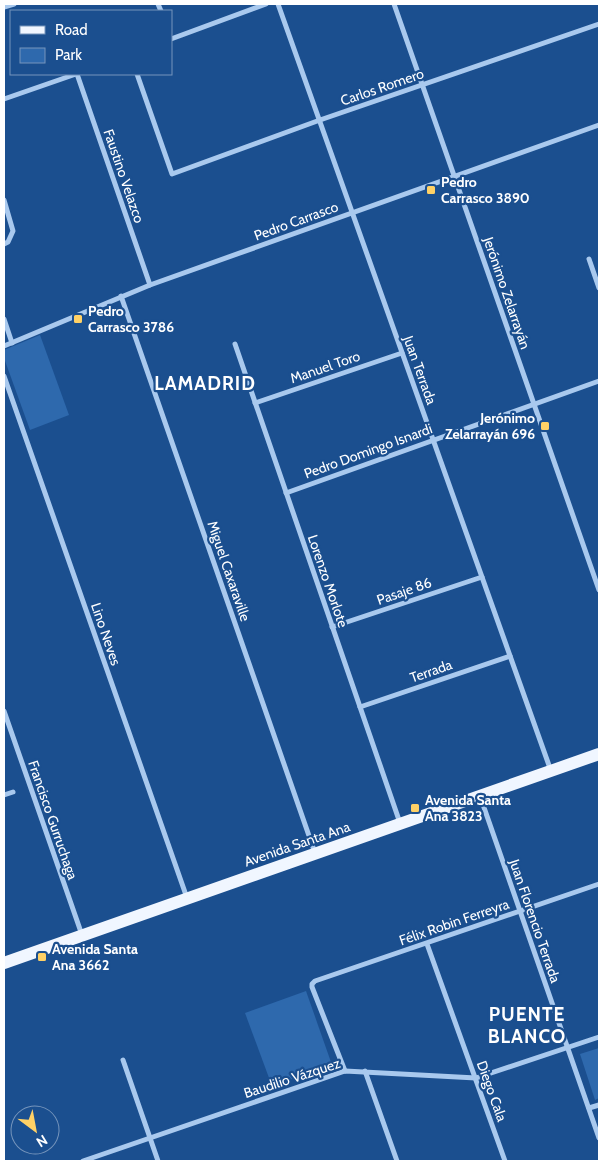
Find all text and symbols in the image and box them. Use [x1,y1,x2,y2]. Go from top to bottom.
legend [10,10,172,75]
text: Road [55,21,88,39]
text: Park [55,46,82,64]
street label: Carlos Romero [338,64,426,110]
street label: Faustino Velazco [100,127,149,226]
place label: Pedro Carrasco 3890 [441,173,530,207]
marker: Pedro Carrasco 3890 [425,184,437,196]
street label: Pedro Carrasco [251,197,341,245]
street label: Jerónimo Zelarrayán [479,234,535,352]
place label: Pedro Carrasco 3786 [88,302,174,336]
marker: Pedro Carrasco 3786 [72,313,84,325]
street label: Juan Terrada [399,332,441,407]
street label: Manuel Toro [288,347,363,387]
district label: LAMADRID [154,372,256,395]
place label: Jerónimo Zelarrayán 696 [445,409,535,443]
street label: Pedro Domingo Isnardi [301,419,435,483]
marker: Jerónimo Zelarrayán 696 [539,420,551,432]
street label: Miguel Caxaraville [203,518,255,624]
street label: Lorenzo Morlote [304,532,352,630]
street label: Pasaje 86 [374,573,434,609]
street label: Lino Neves [87,600,125,668]
street label: Terrada [408,655,455,687]
street label: Francisco Gurruchaga [24,758,82,882]
place label: Avenida Santa Ana 3823 [425,791,511,825]
marker: Avenida Santa Ana 3823 [409,802,421,814]
street label: Avenida Santa Ana [242,817,353,871]
street label: Juan Florencio Terrada [505,856,565,985]
street label: Félix Robin Ferreyra [397,895,512,949]
place label: Avenida Santa Ana 3662 [52,940,138,974]
marker: Avenida Santa Ana 3662 [36,951,48,963]
district label: PUENTE BLANCO [488,1003,566,1048]
street label: Baudilio Vázquez [242,1054,343,1102]
street label: Diego Cala [473,1058,511,1124]
north arrow [10,1105,60,1155]
text: N [33,1131,51,1151]

